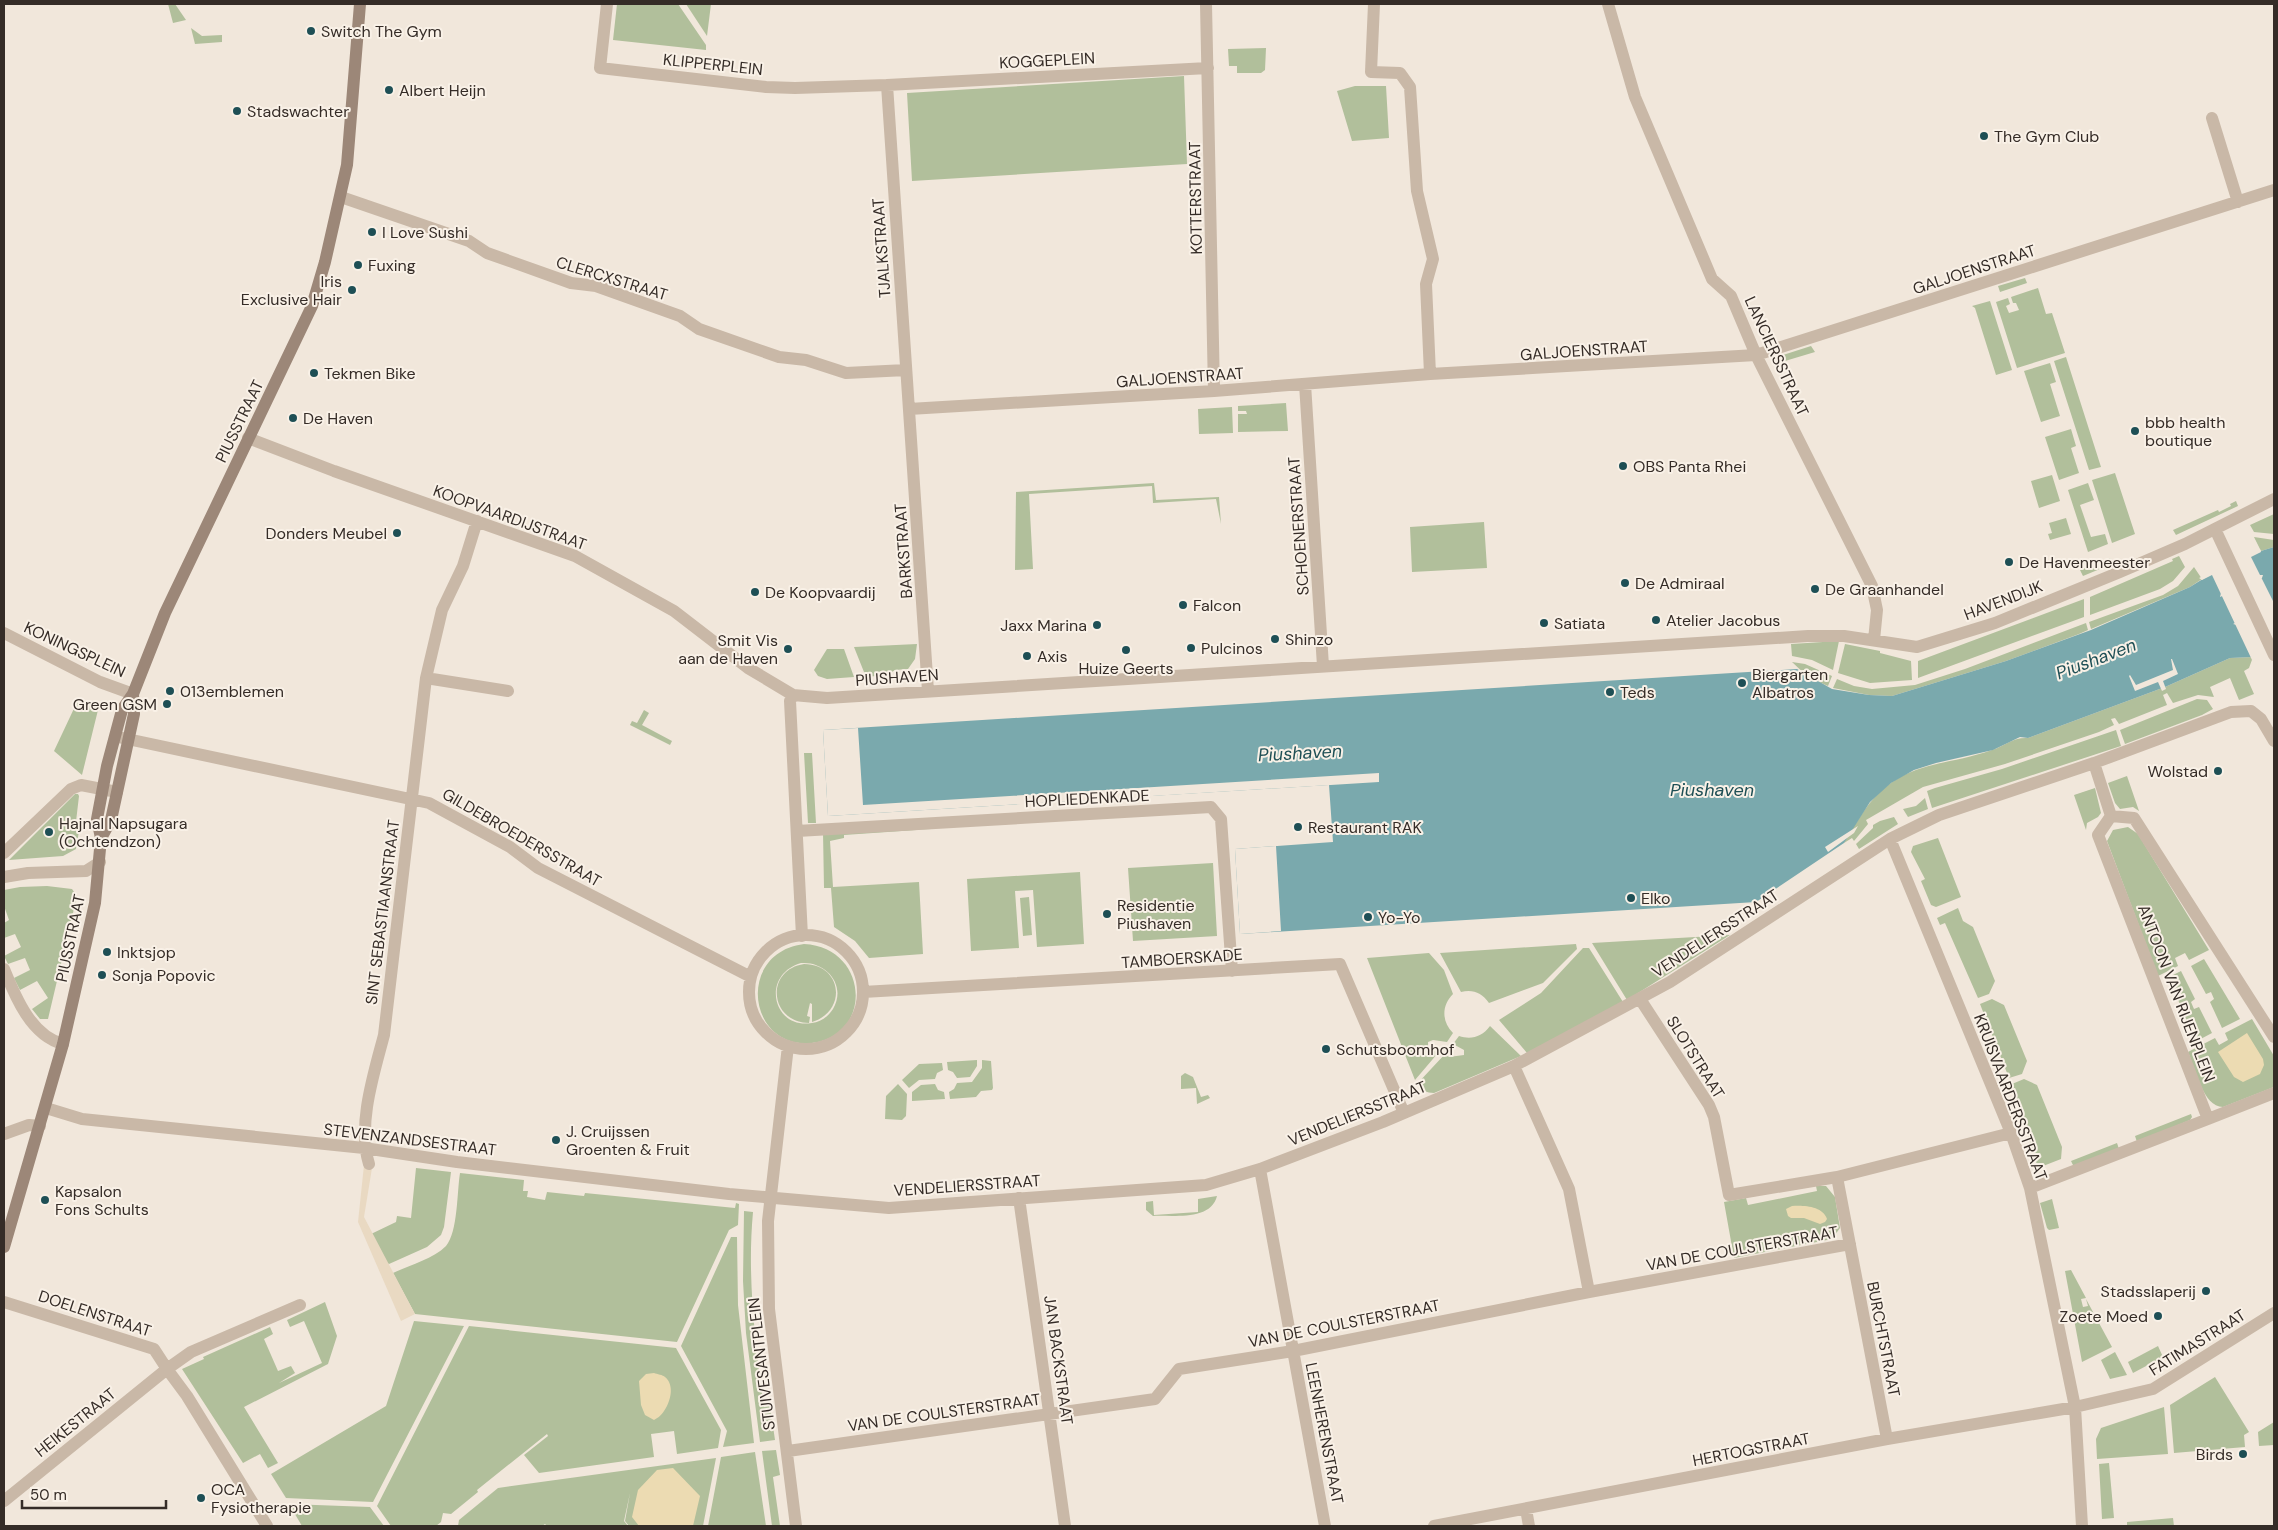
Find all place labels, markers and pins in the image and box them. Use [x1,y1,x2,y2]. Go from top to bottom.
place label: Switch The Gym [321,21,442,42]
marker: Switch The Gym [305,25,317,37]
place label: Albert Heijn [399,80,486,101]
marker: Albert Heijn [383,84,395,96]
place label: Stadswachter [247,101,349,122]
marker: Stadswachter [231,105,243,117]
place label: The Gym Club [1994,126,2099,147]
marker: The Gym Club [1978,130,1990,142]
place label: I Love Sushi [382,222,468,243]
marker: I Love Sushi [366,226,378,238]
place label: Fuxing [368,255,416,276]
marker: Fuxing [352,259,364,271]
place label: Iris Exclusive Hair [241,271,342,310]
marker: Iris Exclusive Hair [346,284,358,296]
place label: Tekmen Bike [324,363,416,384]
marker: Tekmen Bike [308,367,320,379]
place label: De Haven [303,408,373,429]
marker: De Haven [287,412,299,424]
place label: bbb health boutique [2145,412,2225,451]
marker: bbb health boutique [2129,425,2141,437]
place label: OBS Panta Rhei [1633,456,1746,477]
marker: OBS Panta Rhei [1617,460,1629,472]
place label: Donders Meubel [266,523,387,544]
marker: Donders Meubel [391,527,403,539]
place label: De Havenmeester [2019,552,2150,573]
marker: De Havenmeester [2003,556,2015,568]
place label: De Admiraal [1635,573,1725,594]
marker: De Admiraal [1619,577,1631,589]
place label: De Graanhandel [1825,579,1944,600]
place label: De Koopvaardij [765,582,876,603]
marker: De Graanhandel [1809,583,1821,595]
marker: De Koopvaardij [749,586,761,598]
place label: Falcon [1193,595,1241,616]
marker: Falcon [1177,599,1189,611]
place label: Atelier Jacobus [1666,610,1780,631]
place label: Satiata [1554,613,1605,634]
marker: Atelier Jacobus [1650,614,1662,626]
place label: Jaxx Marina [1000,615,1087,636]
marker: Satiata [1538,617,1550,629]
marker: Jaxx Marina [1091,619,1103,631]
place label: Shinzo [1285,629,1333,650]
place label: Smit Vis aan de Haven [678,630,778,669]
marker: Shinzo [1269,633,1281,645]
place label: Pulcinos [1201,638,1263,659]
marker: Pulcinos [1185,642,1197,654]
marker: Smit Vis aan de Haven [782,643,794,655]
marker: Huize Geerts [1120,644,1132,656]
place label: Axis [1037,646,1067,667]
marker: Axis [1021,650,1033,662]
place label: Huize Geerts [1078,658,1174,679]
place label: Biergarten Albatros [1752,664,1828,703]
marker: Biergarten Albatros [1736,677,1748,689]
place label: 013emblemen [180,681,284,702]
place label: Teds [1620,682,1655,703]
marker: 013emblemen [164,685,176,697]
marker: Teds [1604,686,1616,698]
place label: Green GSM [73,694,157,715]
marker: Green GSM [161,698,173,710]
place label: Wolstad [2148,761,2208,782]
marker: Wolstad [2212,765,2224,777]
place label: Hajnal Napsugara (Ochtendzon) [59,813,187,852]
place label: Restaurant RAK [1308,817,1422,838]
marker: Restaurant RAK [1292,821,1304,833]
marker: Hajnal Napsugara (Ochtendzon) [43,826,55,838]
place label: Elko [1641,888,1671,909]
marker: Elko [1625,892,1637,904]
place label: Residentie Piushaven [1117,895,1195,934]
place label: Yo-Yo [1378,907,1420,928]
marker: Residentie Piushaven [1101,908,1113,920]
marker: Yo-Yo [1362,911,1374,923]
place label: Inktsjop [117,942,176,963]
marker: Inktsjop [101,946,113,958]
place label: Sonja Popovic [112,965,216,986]
marker: Sonja Popovic [96,969,108,981]
place label: Schutsboomhof [1336,1039,1454,1060]
marker: Schutsboomhof [1320,1043,1332,1055]
place label: J. Cruijssen Groenten & Fruit [566,1121,690,1160]
marker: J. Cruijssen Groenten & Fruit [550,1134,562,1146]
place label: Kapsalon Fons Schults [55,1181,149,1220]
marker: Kapsalon Fons Schults [39,1194,51,1206]
place label: Stadsslaperij [2101,1281,2196,1302]
marker: Stadsslaperij [2200,1285,2212,1297]
place label: Zoete Moed [2060,1306,2148,1327]
marker: Zoete Moed [2152,1310,2164,1322]
place label: Birds [2196,1444,2233,1465]
marker: Birds [2237,1448,2249,1460]
place label: OCA Fysiotherapie [211,1479,311,1518]
marker: OCA Fysiotherapie [195,1492,207,1504]

